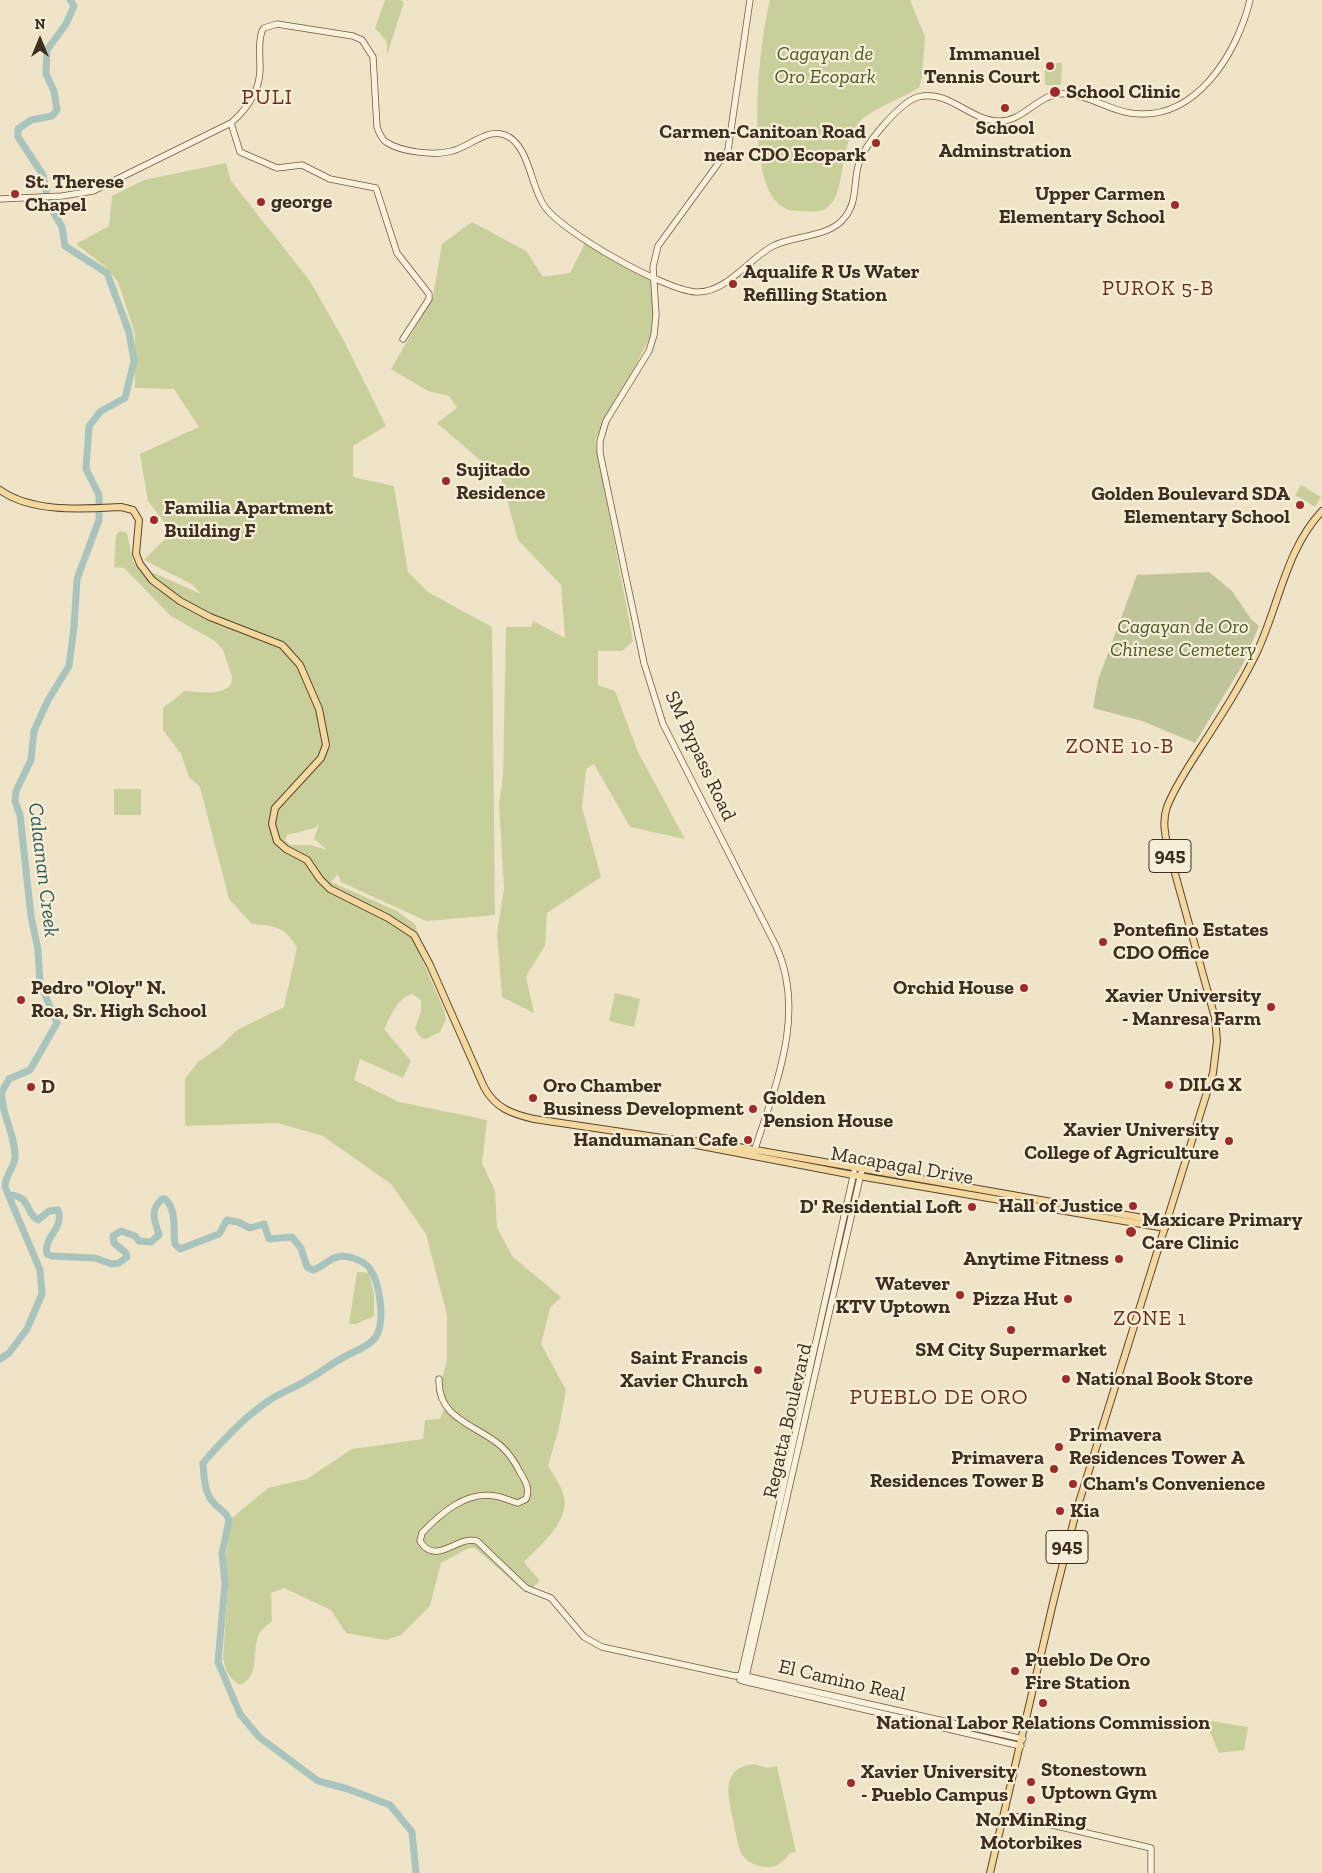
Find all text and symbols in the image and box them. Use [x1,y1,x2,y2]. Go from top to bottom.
north arrow [15,15,65,65]
text: N [35,16,45,33]
park label: Cagayan de Oro Ecopark [774,42,876,89]
place label: Immanuel Tennis Court [924,42,1040,89]
marker: Immanuel Tennis Court [1044,60,1056,72]
place label: School Clinic [1066,80,1180,104]
district label: PULI [241,85,293,111]
marker: School Clinic [1048,85,1062,99]
marker: School Adminstration [999,102,1011,114]
place label: School Adminstration [939,116,1071,163]
place label: Carmen-Canitoan Road near CDO Ecopark [659,120,866,167]
marker: Carmen-Canitoan Road near CDO Ecopark [870,137,882,149]
place label: St. Therese Chapel [25,170,124,217]
place label: Upper Carmen Elementary School [999,182,1165,229]
marker: St. Therese Chapel [9,188,21,200]
place label: george [271,190,332,214]
marker: george [255,196,267,208]
marker: Upper Carmen Elementary School [1169,199,1181,211]
place label: Aqualife R Us Water Refilling Station [743,260,920,307]
district label: PUROK 5-B [1101,276,1215,302]
marker: Aqualife R Us Water Refilling Station [727,278,739,290]
place label: Sujitado Residence [456,458,545,505]
marker: Sujitado Residence [440,475,452,487]
place label: Golden Boulevard SDA Elementary School [1091,482,1290,529]
place label: Familia Apartment Building F [164,496,333,543]
marker: Golden Boulevard SDA Elementary School [1294,499,1306,511]
marker: Familia Apartment Building F [148,514,160,526]
park label: Cagayan de Oro Chinese Cemetery [1110,615,1256,662]
street label: SM Bypass Road [659,687,741,825]
district label: ZONE 10-B [1065,734,1175,760]
water label: Calaanan Creek [22,801,64,939]
road number: 945 [1149,839,1191,872]
place label: Pontefino Estates CDO Office [1113,918,1268,965]
marker: Pontefino Estates CDO Office [1097,936,1109,948]
place label: Pedro "Oloy" N. Roa, Sr. High School [31,976,207,1023]
place label: Orchid House [893,976,1014,1000]
marker: Orchid House [1018,982,1030,994]
place label: Xavier University - Manresa Farm [1106,984,1261,1031]
marker: Pedro "Oloy" N. Roa, Sr. High School [15,994,27,1006]
marker: Xavier University - Manresa Farm [1265,1001,1277,1013]
place label: DILG X [1179,1073,1242,1097]
place label: Oro Chamber Business Development [543,1074,744,1121]
place label: D [41,1075,55,1099]
marker: DILG X [1163,1079,1175,1091]
marker: D [25,1081,37,1093]
place label: Golden Pension House [763,1086,893,1133]
marker: Oro Chamber Business Development [527,1092,539,1104]
marker: Golden Pension House [747,1103,759,1115]
place label: Xavier University College of Agriculture [1024,1118,1219,1165]
place label: Handumanan Cafe [573,1128,738,1152]
marker: Handumanan Cafe [742,1134,754,1146]
marker: Xavier University College of Agriculture [1223,1135,1235,1147]
street label: Macapagal Drive [829,1142,975,1190]
place label: Hall of Justice [998,1194,1123,1218]
place label: D' Residential Loft [800,1195,962,1219]
marker: Hall of Justice [1127,1200,1139,1212]
marker: D' Residential Loft [966,1201,978,1213]
place label: Maxicare Primary Care Clinic [1142,1208,1302,1255]
marker: Maxicare Primary Care Clinic [1124,1225,1138,1239]
place label: Anytime Fitness [963,1247,1109,1271]
marker: Anytime Fitness [1113,1253,1125,1265]
place label: Watever KTV Uptown [835,1272,950,1319]
place label: Pizza Hut [973,1287,1058,1311]
marker: Watever KTV Uptown [954,1289,966,1301]
marker: Pizza Hut [1062,1293,1074,1305]
district label: ZONE 1 [1112,1306,1188,1332]
marker: SM City Supermarket [1005,1324,1017,1336]
place label: SM City Supermarket [915,1338,1107,1362]
street label: Regatta Boulevard [759,1341,817,1501]
place label: Saint Francis Xavier Church [620,1346,748,1393]
marker: Saint Francis Xavier Church [752,1364,764,1376]
place label: National Book Store [1076,1367,1253,1391]
marker: National Book Store [1060,1373,1072,1385]
district label: PUEBLO DE ORO [848,1385,1030,1411]
place label: Primavera Residences Tower A [1069,1423,1245,1470]
marker: Primavera Residences Tower A [1053,1441,1065,1453]
place label: Primavera Residences Tower B [870,1446,1044,1493]
marker: Primavera Residences Tower B [1048,1463,1060,1475]
place label: Cham's Convenience [1083,1472,1265,1496]
marker: Cham's Convenience [1067,1478,1079,1490]
place label: Kia [1070,1499,1100,1523]
marker: Kia [1054,1505,1066,1517]
road number: 945 [1046,1530,1088,1564]
place label: Pueblo De Oro Fire Station [1025,1648,1150,1695]
street label: El Camino Real [776,1655,908,1707]
marker: Pueblo De Oro Fire Station [1009,1665,1021,1677]
marker: National Labor Relations Commission [1037,1697,1049,1709]
place label: National Labor Relations Commission [876,1711,1210,1735]
place label: Stonestown Uptown Gym [1041,1758,1157,1805]
place label: Xavier University - Pueblo Campus [861,1760,1016,1807]
marker: Stonestown Uptown Gym [1025,1776,1037,1788]
marker: Xavier University - Pueblo Campus [845,1777,857,1789]
marker: NorMinRing Motorbikes [1025,1794,1037,1806]
place label: NorMinRing Motorbikes [976,1808,1086,1855]

